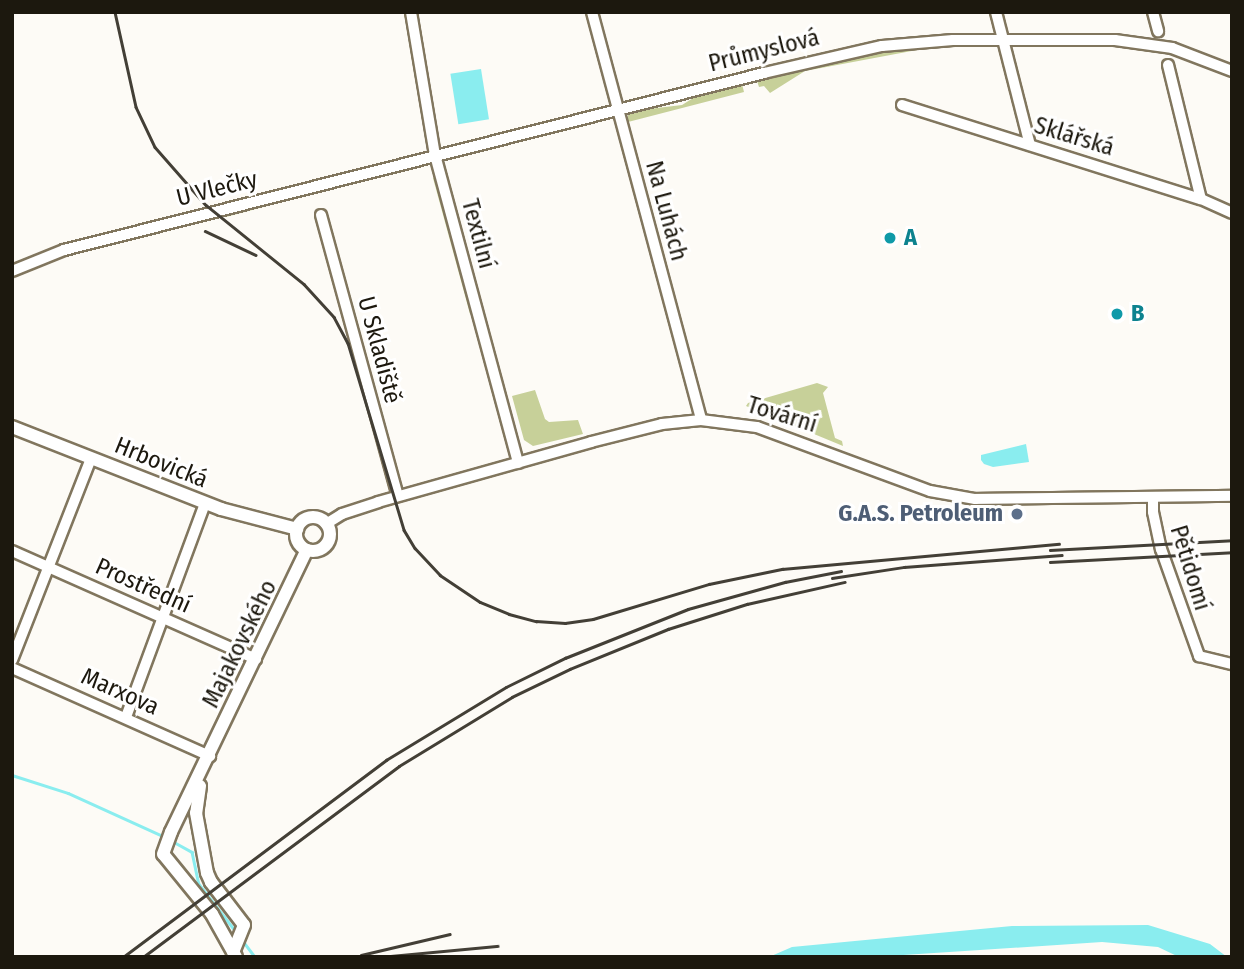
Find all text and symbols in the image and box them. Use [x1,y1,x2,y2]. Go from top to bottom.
street label: Průmyslová [706,23,822,79]
street label: Sklářská [1031,111,1117,163]
street label: Na Luhách [639,158,693,264]
street label: U Vlečky [174,165,260,213]
street label: Textilní [455,196,501,272]
place label: A [904,224,917,252]
marker: A [882,230,898,246]
street label: U Skladiště [351,293,407,407]
place label: B [1131,300,1144,328]
marker: B [1109,306,1125,322]
street label: Tovární [744,391,820,439]
street label: Hrbovická [110,431,212,495]
place label: G.A.S. Petroleum [838,500,1003,528]
marker: G.A.S. Petroleum [1009,506,1025,522]
street label: Pětidomí [1163,522,1217,614]
street label: Prostřední [91,552,195,620]
street label: Majakovského [197,575,283,713]
street label: Marxova [77,662,163,722]

